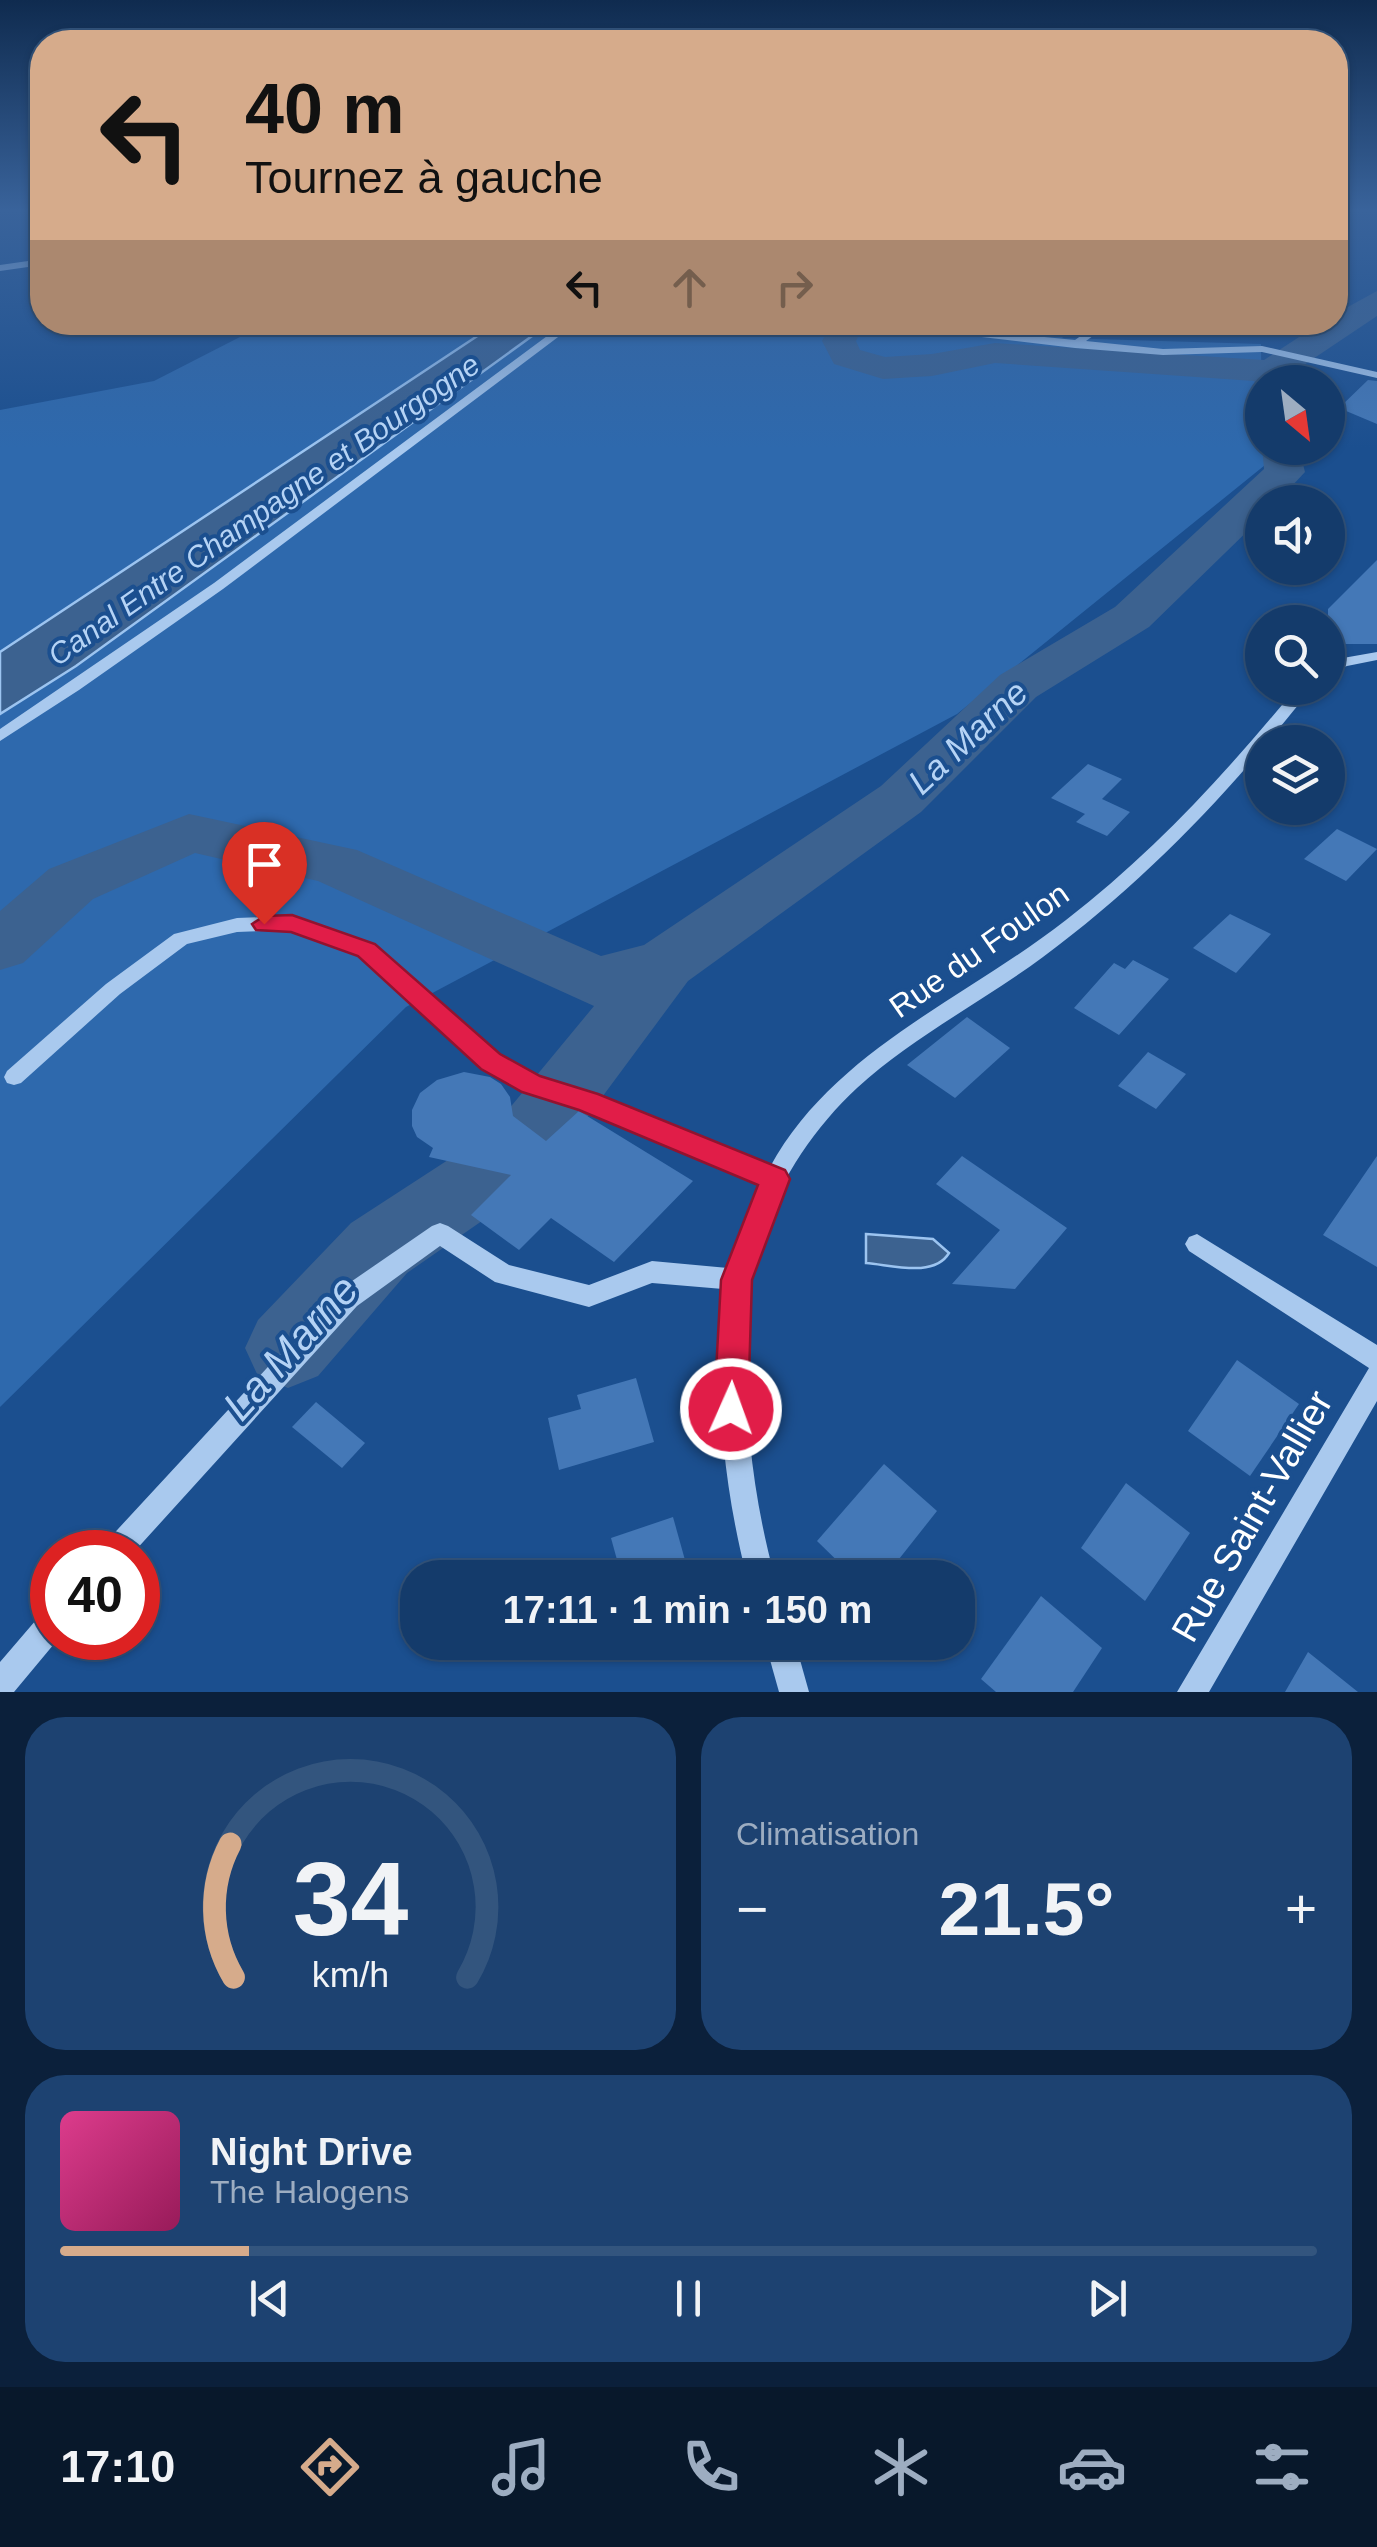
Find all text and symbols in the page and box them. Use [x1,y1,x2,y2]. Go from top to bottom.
icon: left [80,70,210,200]
text: 40 m [245,70,405,148]
text: Tournez à gauche [245,152,603,203]
icon: left [557,260,612,315]
icon: ahead [662,260,717,315]
icon: right [767,260,822,315]
water label: Canal Entre Champagne et Bourgogne [42,347,486,672]
north arrow [1245,365,1345,465]
map controls [1245,365,1345,825]
button: sound [1245,485,1345,585]
button: search [1245,605,1345,705]
water label: La Marne [900,672,1035,801]
button: layers [1245,725,1345,825]
pin [222,822,307,925]
icon: arrive [237,837,292,892]
street label: Rue du Foulon [883,875,1075,1025]
water label: La Marne [214,1266,367,1429]
position arrow [679,1357,783,1461]
street label: Rue Saint-Vallier [1163,1383,1341,1649]
speed limit sign: 40 [30,1530,160,1660]
text: 17:11 · 1 min · 150 m [503,1589,872,1631]
text: Climatisation [736,1816,919,1852]
text: 34 [293,1841,408,1957]
text: 21.5° [939,1867,1114,1951]
text: − [736,1878,768,1940]
text: + [1285,1878,1317,1940]
text: km/h [312,1955,389,1995]
text: Night Drive [210,2131,413,2173]
text: The Halogens [210,2174,409,2210]
icon: previous [242,2271,297,2326]
icon: pause [661,2271,716,2326]
icon: next [1080,2271,1135,2326]
icon: directions [295,2432,365,2502]
icon: music [486,2432,556,2502]
icon: phone [676,2432,746,2502]
icon: climate [866,2432,936,2502]
icon: car [1057,2432,1127,2502]
icon: filters [1247,2432,1317,2502]
text: 17:10 [60,2441,175,2492]

